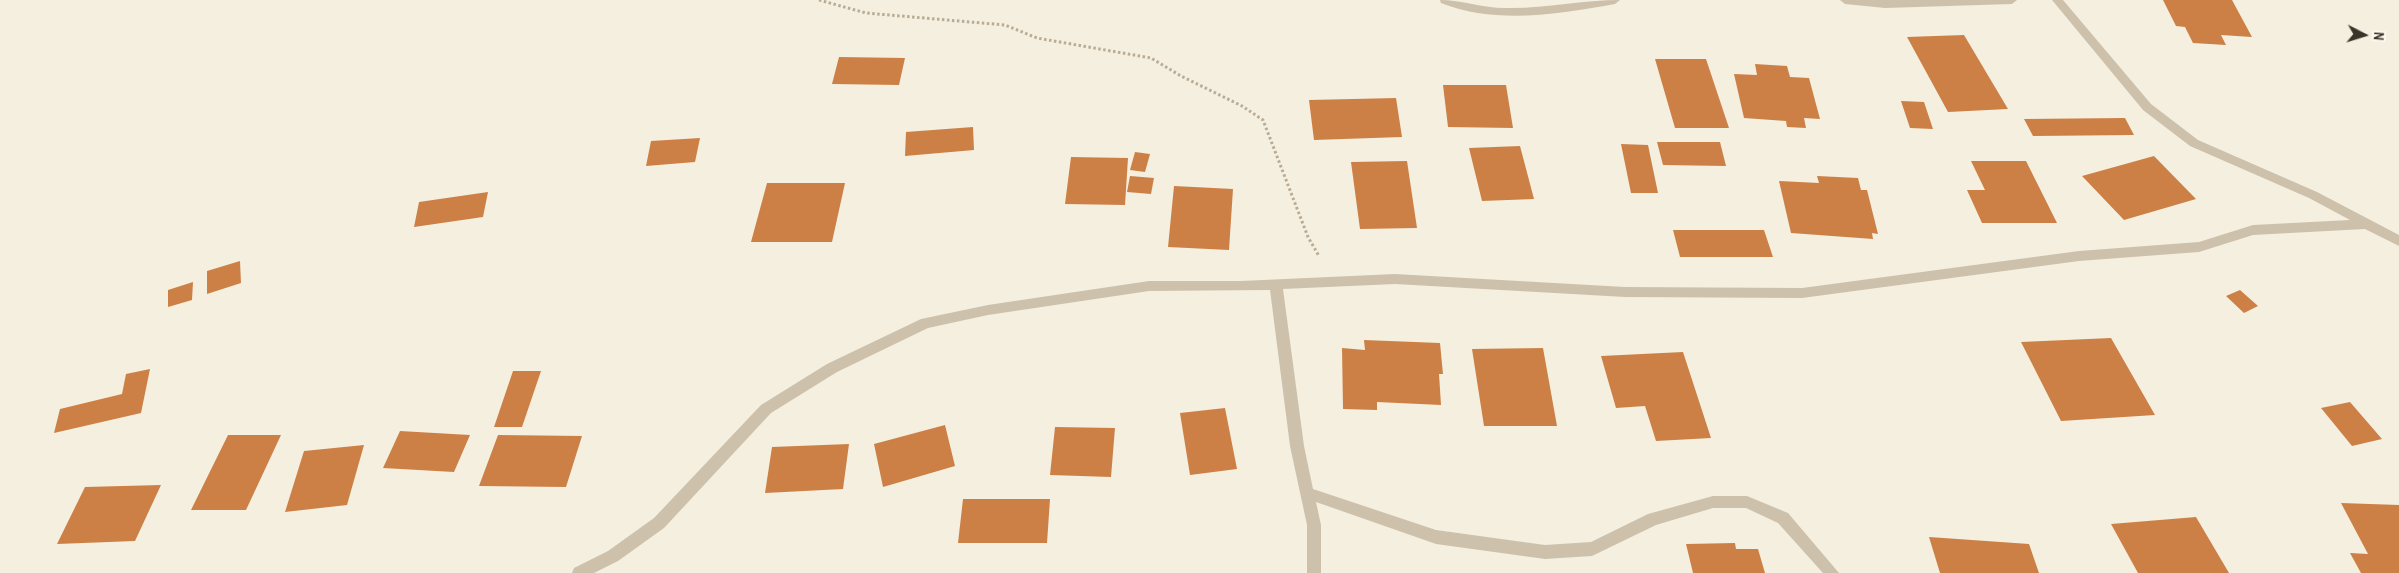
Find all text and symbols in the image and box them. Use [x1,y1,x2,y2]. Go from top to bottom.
north arrow [2339,10,2389,60]
text: N [2370,31,2388,41]

